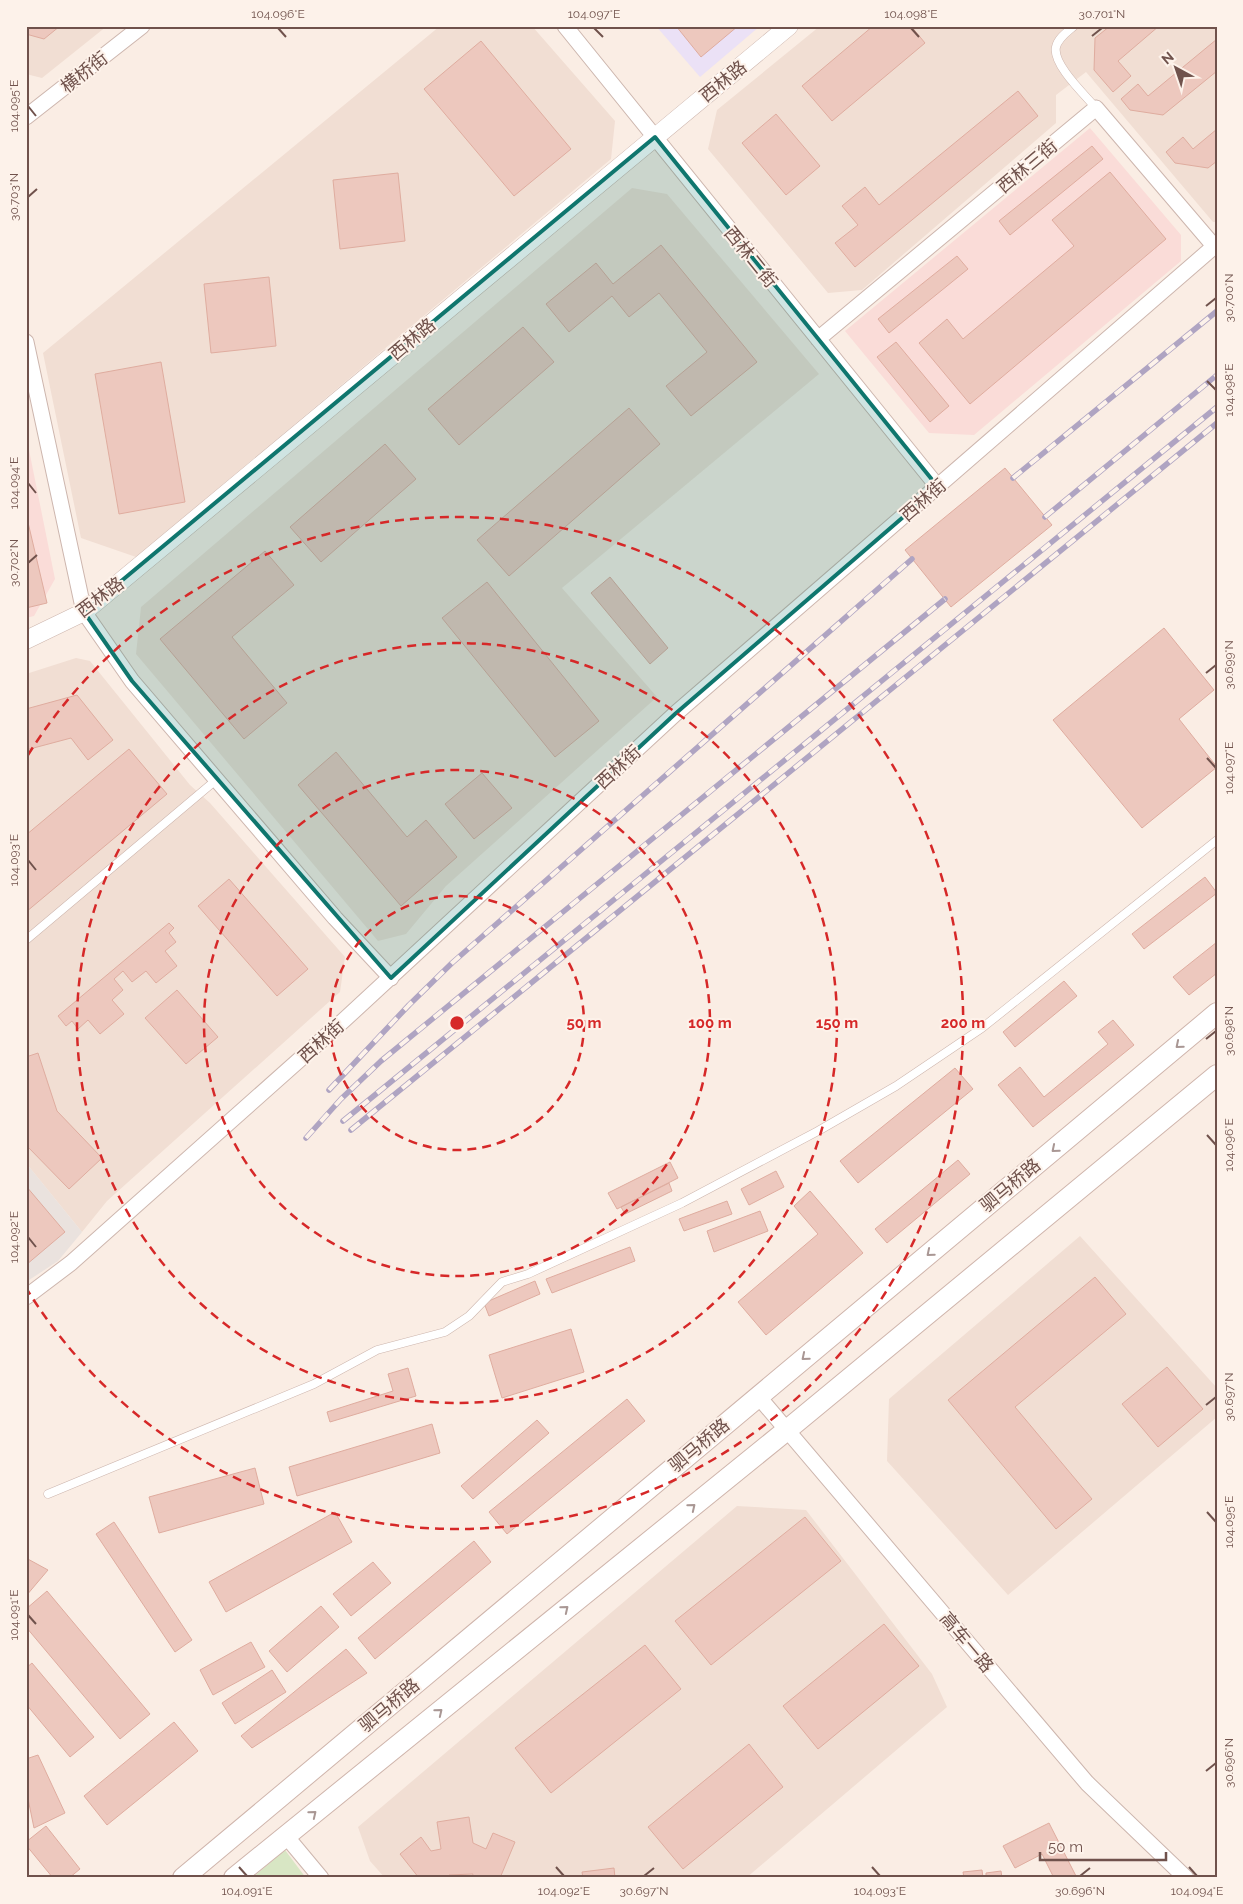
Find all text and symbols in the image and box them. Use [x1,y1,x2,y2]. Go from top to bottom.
text: 104.096°E [251,7,305,21]
text: 104.097°E [568,7,620,21]
text: 104.098°E [884,7,938,21]
text: 30.701°N [1079,7,1125,21]
north arrow [1150,42,1200,92]
street label: 横桥街 [56,47,112,97]
text: N [1158,48,1177,68]
street label: 西林路 [695,56,751,106]
text: 104.095°E [7,80,21,132]
street label: 西林三街 [993,135,1061,197]
text: 30.703°N [7,173,21,221]
street label: 西林二街 [720,222,782,292]
text: 30.700°N [1222,274,1236,323]
street label: 西林路 [385,314,439,364]
text: 104.098°E [1222,363,1236,417]
text: 104.094°E [7,457,21,509]
street label: 西林街 [896,474,950,526]
text: 30.702°N [7,539,21,587]
street label: 西林路 [72,572,128,622]
text: 30.699°N [1222,640,1236,690]
street label: 西林街 [591,741,645,793]
text: 104.097°E [1222,742,1236,794]
text: 104.093°E [7,834,21,886]
text: 30.698°N [1222,1006,1236,1056]
centre of rings [448,1014,466,1032]
text: 50 m [566,1014,602,1032]
text: 100 m [688,1014,732,1032]
text: 150 m [816,1014,858,1032]
text: 200 m [941,1014,985,1032]
street label: 西林街 [294,1015,348,1067]
one-way arrow [1176,1039,1185,1048]
text: 104.096°E [1222,1118,1236,1172]
one-way arrow [1051,1143,1060,1152]
street label: 驷马桥路 [976,1154,1044,1216]
text: 104.092°E [7,1211,21,1263]
one-way arrow [926,1247,935,1256]
one-way arrow [802,1351,811,1359]
text: 30.697°N [1222,1372,1236,1422]
street label: 驷马桥路 [665,1414,733,1476]
text: 104.095°E [1222,1496,1236,1548]
one-way arrow [686,1504,695,1513]
text: 104.091°E [7,1589,21,1641]
one-way arrow [560,1606,569,1615]
street label: 高车一路 [936,1608,998,1676]
street label: 驷马桥路 [355,1674,423,1736]
one-way arrow [433,1709,442,1717]
text: 30.696°N [1222,1738,1236,1788]
one-way arrow [307,1812,316,1820]
scale bar [1040,1829,1167,1861]
text: 50 m [1048,1838,1083,1856]
text: 104.091°E [221,1884,273,1898]
text: 104.092°E [538,1884,590,1898]
text: 30.697°N [619,1884,669,1898]
text: 104.093°E [854,1884,906,1898]
text: 30.696°N [1055,1884,1105,1898]
text: 104.094°E [1171,1884,1223,1898]

